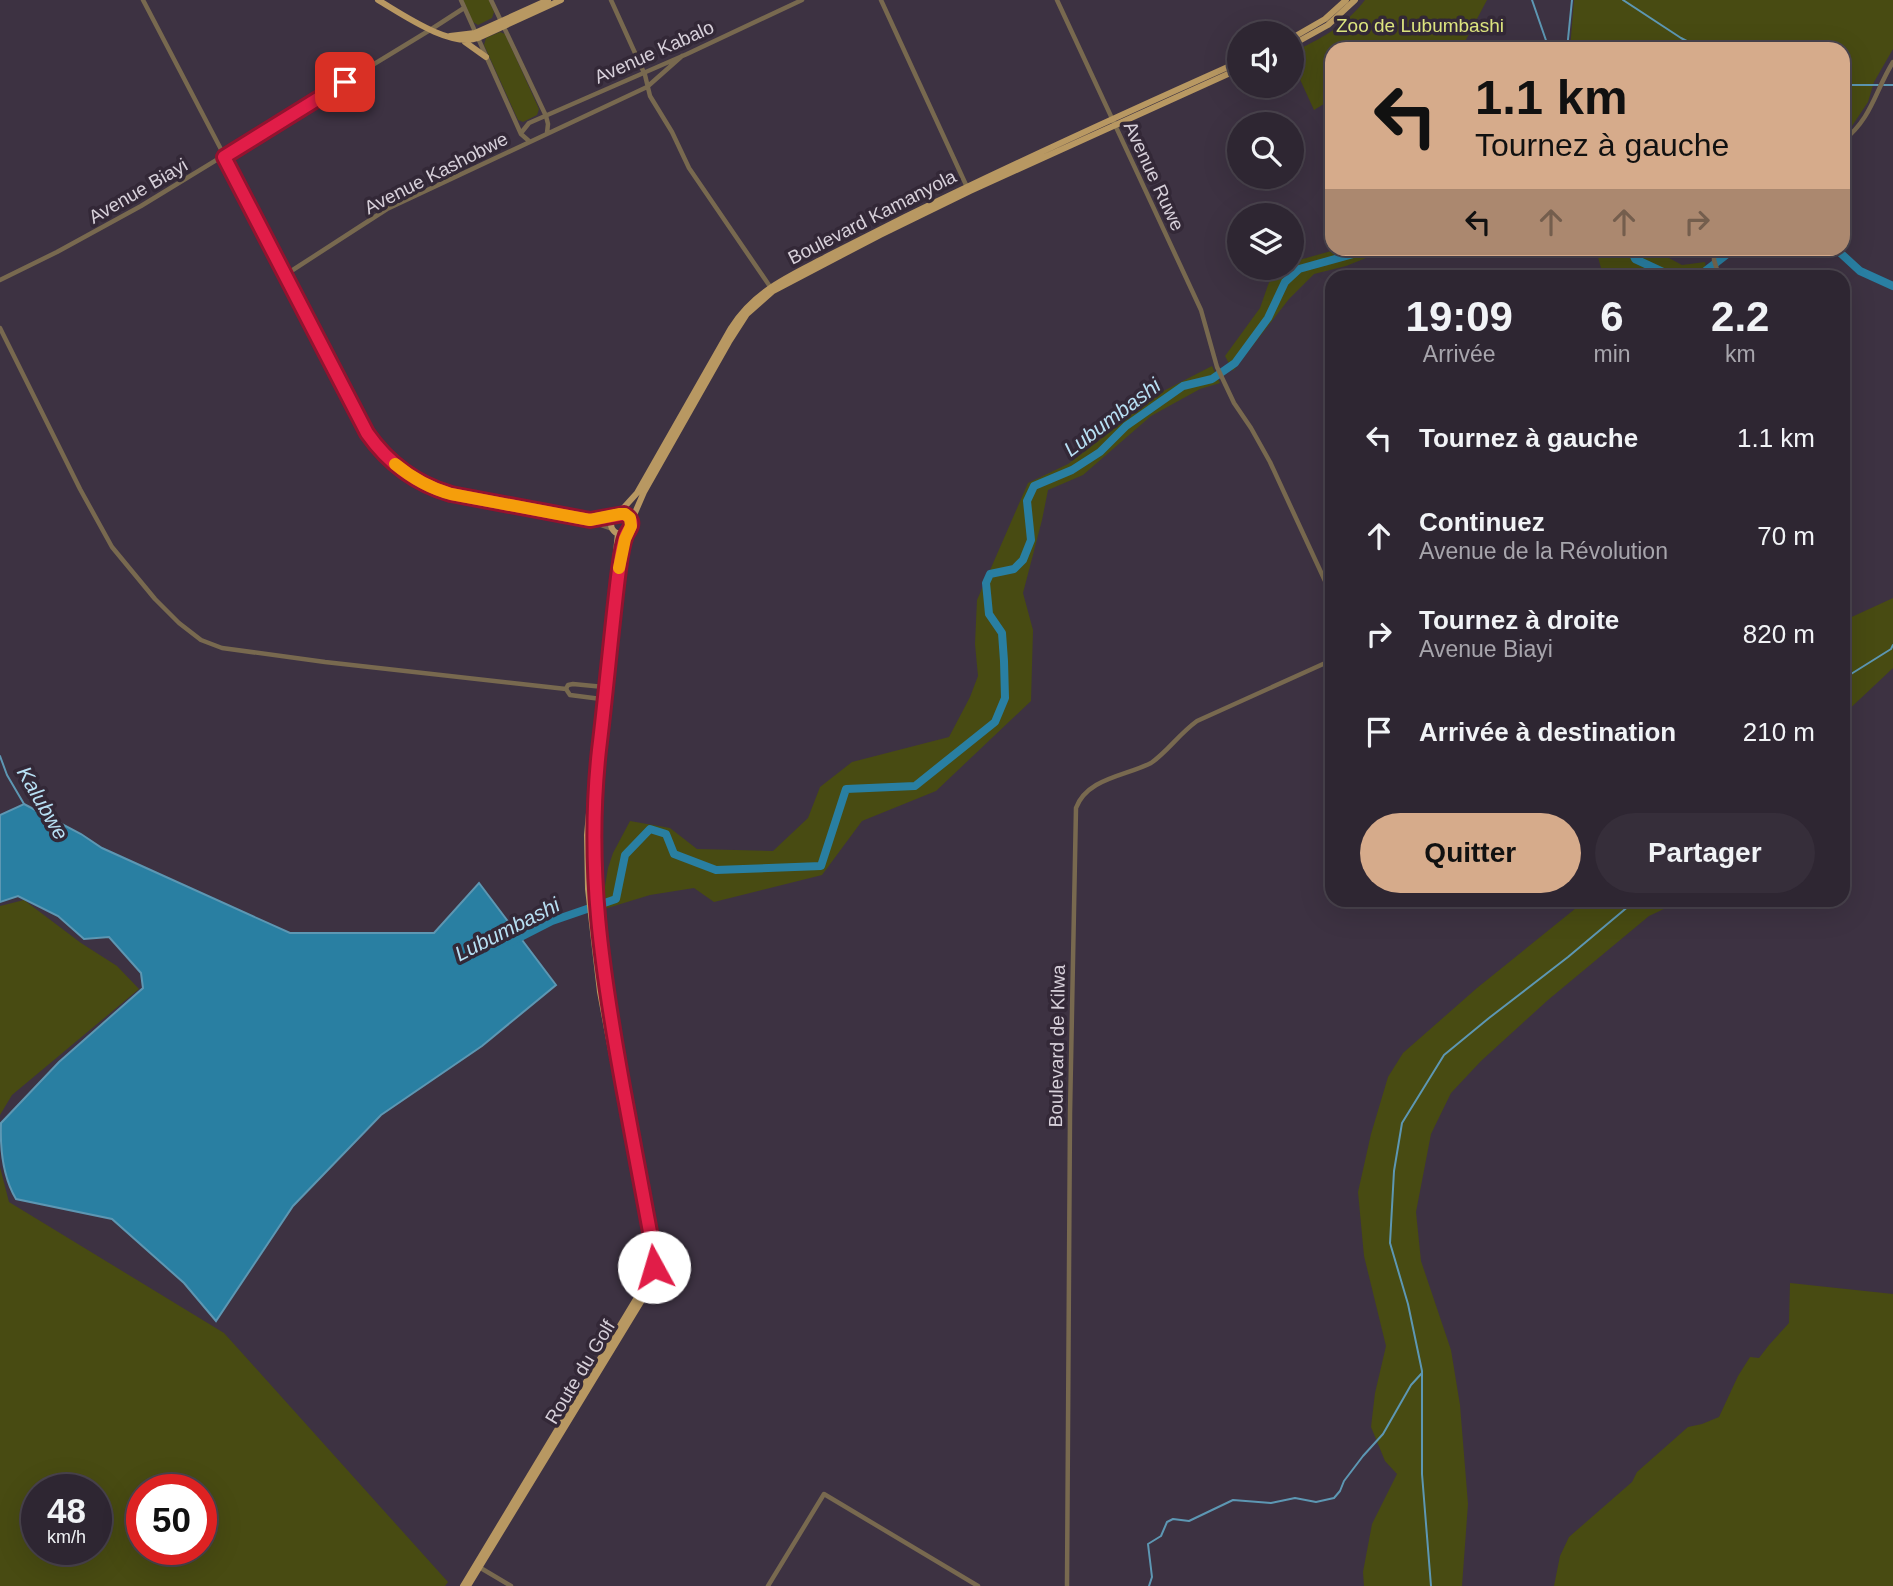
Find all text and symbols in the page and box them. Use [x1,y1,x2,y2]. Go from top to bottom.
park label: Zoo de Lubumbashi [1336,15,1504,36]
street label: Avenue Kabalo [591,16,717,88]
map controls [1227,21,1304,280]
button: sound [1227,21,1304,98]
pin [315,52,375,112]
icon: arrive [326,63,364,101]
icon: left [1360,70,1451,161]
text: 1.1 km [1475,70,1628,124]
button: search [1227,112,1304,189]
street label: Avenue Ruwe [1120,118,1188,234]
text: Tournez à gauche [1475,127,1729,163]
street label: Avenue Kashobwe [361,128,511,218]
street label: Avenue Biayi [85,154,191,228]
street label: Boulevard Kamanyola [784,165,960,269]
button: layers [1227,203,1304,280]
icon: left [1459,203,1497,241]
icon: ahead [1532,203,1570,241]
icon: ahead [1605,203,1643,241]
icon: right [1678,203,1716,241]
text: 19:09 [1406,293,1513,340]
text: 6 [1600,293,1624,340]
text: 2.2 [1711,293,1769,340]
text: Arrivée [1423,341,1496,367]
text: min [1593,341,1631,367]
text: km [1725,341,1756,367]
water label: Lubumbashi [1059,373,1166,461]
icon: left [1360,419,1398,457]
text: Tournez à gauche [1419,423,1638,453]
text: 1.1 km [1737,423,1815,453]
text: Continuez [1419,507,1545,537]
icon: ahead [1360,517,1398,555]
text: 70 m [1757,521,1815,551]
text: Avenue de la Révolution [1419,538,1668,564]
text: Tournez à droite [1419,605,1619,635]
icon: right [1360,615,1398,653]
text: 820 m [1743,619,1815,649]
text: Avenue Biayi [1419,636,1553,662]
icon: arrive [1360,713,1398,751]
text: Arrivée à destination [1419,717,1676,747]
text: 210 m [1743,717,1815,747]
water label: Kalubwe [13,762,73,844]
button: Quitter [1360,813,1581,893]
button: Partager [1595,813,1815,893]
water label: Lubumbashi [451,892,564,965]
street label: Boulevard de Kilwa [1045,964,1069,1127]
position arrow [617,1230,691,1304]
street label: Route du Golf [541,1316,620,1428]
speed limit sign: 50 [126,1474,217,1565]
text: 48 [47,1491,86,1530]
text: km/h [47,1527,86,1547]

